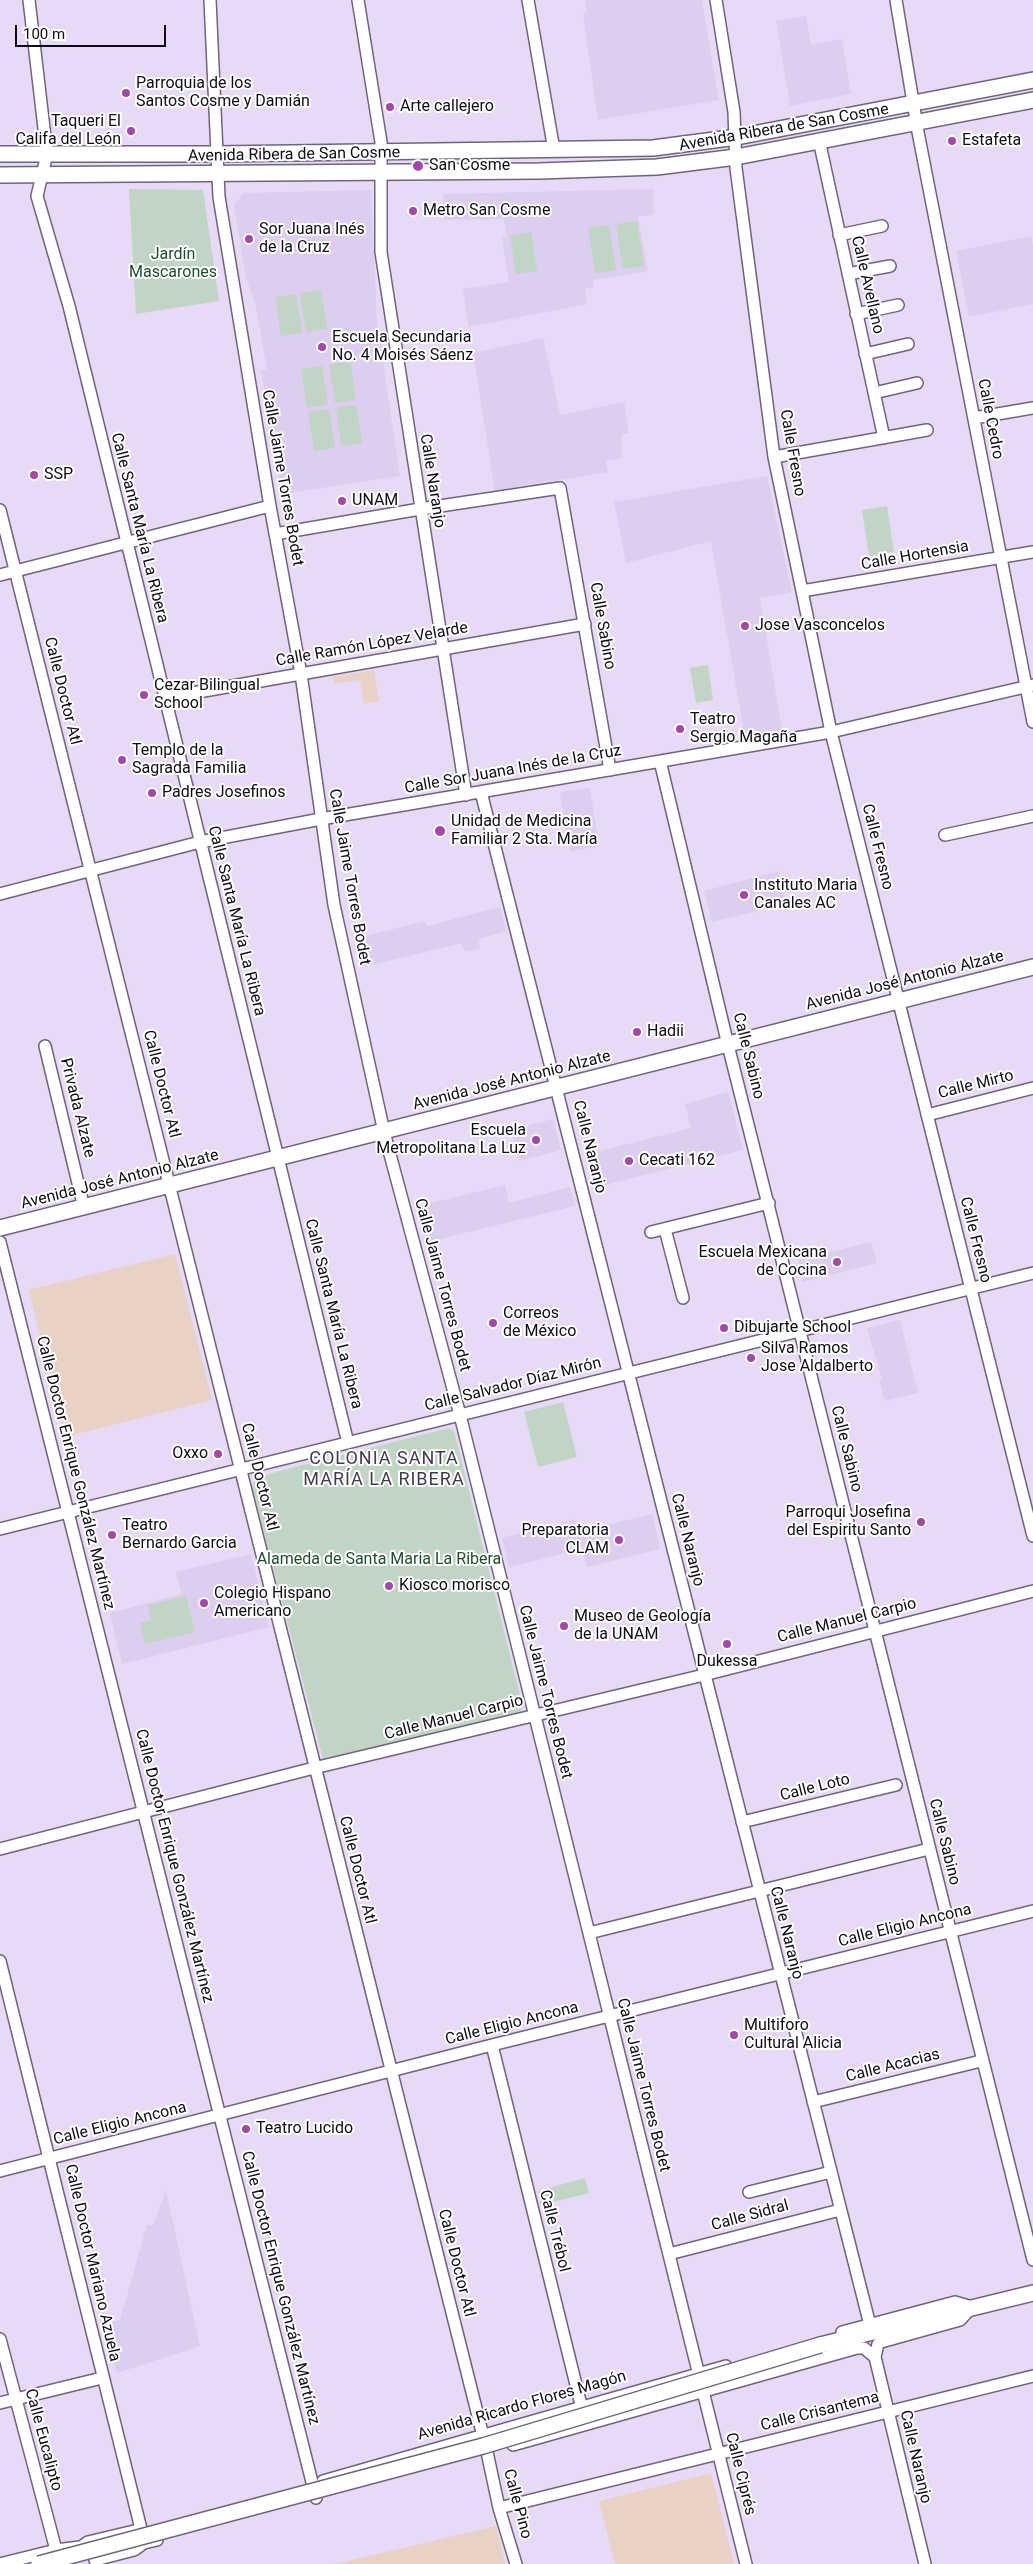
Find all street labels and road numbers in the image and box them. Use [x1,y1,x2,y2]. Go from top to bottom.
street label: Avenida Ribera de San Cosme [678,100,890,156]
street label: Avenida Ribera de San Cosme [188,144,400,166]
street label: Calle Avellano [846,234,888,336]
street label: Calle Cedro [973,377,1007,461]
street label: Calle Jaime Torres Bodet [257,388,307,568]
street label: Calle Fresno [775,408,809,498]
street label: Calle Santa María La Ribera [106,431,172,625]
street label: Calle Naranjo [415,433,449,529]
street label: Calle Hortensia [860,537,970,575]
street label: Calle Sabino [585,581,619,671]
street label: Calle Ramón López Velarde [274,619,470,671]
street label: Calle Doctor Atl [39,635,85,747]
street label: Calle Sor Juana Inés de la Cruz [403,741,623,799]
street label: Calle Jaime Torres Bodet [324,787,374,967]
street label: Calle Fresno [857,802,897,892]
street label: Calle Santa María La Ribera [203,824,269,1018]
street label: Avenida José Antonio Alzate [804,947,1006,1015]
street label: Calle Sabino [728,1011,768,1101]
street label: Calle Doctor Atl [138,1028,184,1140]
street label: Avenida José Antonio Alzate [411,1047,613,1115]
street label: Privada Alzate [55,1056,99,1160]
street label: Calle Mirto [936,1066,1016,1104]
street label: Calle Naranjo [568,1099,610,1195]
street label: Avenida José Antonio Alzate [19,1146,221,1214]
street label: Calle Fresno [955,1195,995,1285]
street label: Calle Jaime Torres Bodet [410,1196,474,1374]
street label: Calle Santa María La Ribera [300,1217,366,1411]
street label: Calle Doctor Enrique González Martínez [32,1334,118,1612]
street label: Calle Salvador Díaz Mirón [423,1354,603,1416]
street label: Calle Sabino [826,1404,866,1494]
street label: Calle Doctor Atl [236,1421,282,1533]
street label: Calle Naranjo [666,1492,708,1588]
street label: Calle Manuel Carpio [776,1594,918,1648]
street label: Calle Jaime Torres Bodet [514,1603,576,1781]
street label: Calle Manuel Carpio [383,1691,525,1745]
street label: Calle Doctor Enrique González Martínez [131,1727,217,2005]
street label: Calle Loto [778,1770,852,1806]
street label: Calle Sabino [924,1797,964,1887]
street label: Calle Doctor Atl [334,1814,380,1926]
street label: Calle Naranjo [765,1885,807,1981]
street label: Calle Eligio Ancona [836,1900,974,1952]
street label: Calle Jaime Torres Bodet [612,1996,674,2174]
street label: Calle Eligio Ancona [443,1998,581,2050]
street label: Calle Acacias [844,2045,942,2087]
street label: Calle Eligio Ancona [51,2098,189,2150]
street label: Calle Doctor Enrique González Martínez [237,2149,323,2427]
street label: Calle Doctor Mariano Azuela [60,2162,124,2364]
street label: Calle Trébol [535,2188,573,2274]
street label: Calle Sidral [709,2196,791,2236]
street label: Calle Doctor Atl [433,2207,479,2319]
street label: Avenida Ricardo Flores Magón [415,2367,629,2445]
street label: Calle Eucalipto [20,2387,66,2493]
street label: Calle Crisantema [759,2388,881,2436]
street label: Calle Naranjo [895,2409,935,2505]
street label: Calle Ciprés [720,2431,760,2517]
street label: Calle Pino [499,2467,535,2541]

